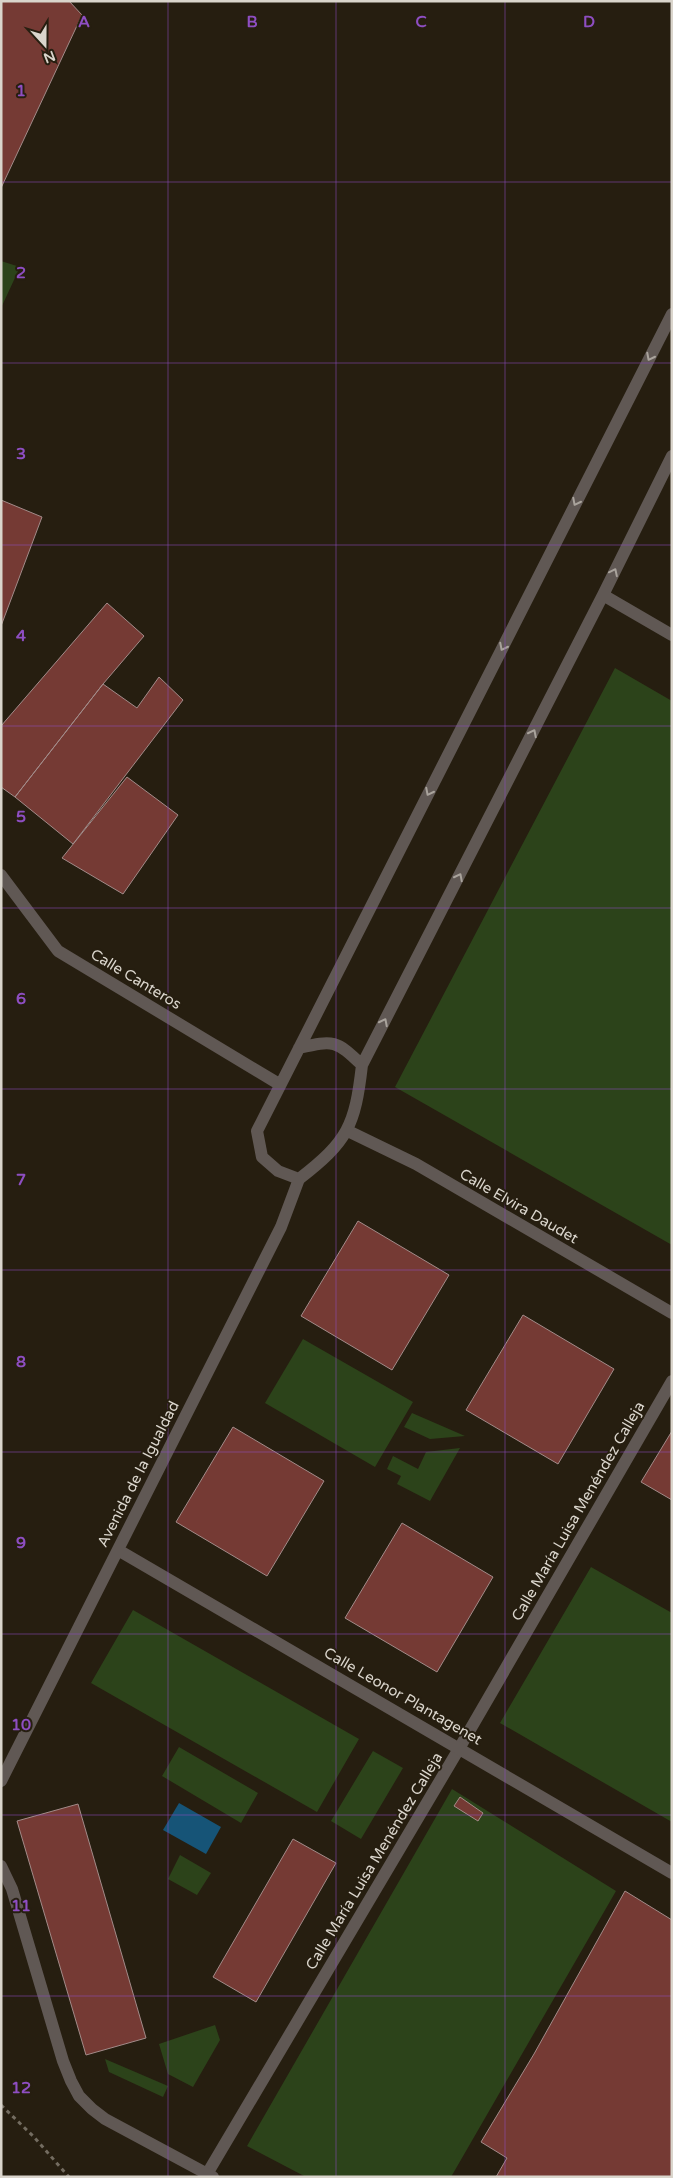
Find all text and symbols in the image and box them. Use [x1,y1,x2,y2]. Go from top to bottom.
text: A [78,12,90,32]
text: B [246,12,258,32]
text: C [415,12,427,32]
text: D [583,12,595,32]
north arrow [20,20,70,70]
text: N [41,47,58,67]
text: 1 [16,81,26,101]
text: 2 [16,263,26,283]
one-way arrow [646,352,656,361]
text: 3 [16,444,26,464]
one-way arrow [572,497,582,506]
one-way arrow [608,568,619,577]
text: 4 [16,626,26,646]
one-way arrow [499,642,509,651]
one-way arrow [527,729,537,738]
one-way arrow [425,787,435,796]
text: 5 [16,807,26,827]
one-way arrow [453,873,463,882]
street label: Calle Canteros [87,945,185,1013]
text: 6 [16,989,26,1009]
one-way arrow [378,1018,388,1027]
street label: Calle Elvira Daudet [456,1165,582,1247]
text: 7 [16,1170,26,1190]
text: 8 [16,1352,26,1372]
street label: Avenida de la Igualdad [93,1398,183,1550]
street label: Calle María Luisa Menéndez Calleja [508,1398,648,1624]
text: 9 [16,1533,26,1553]
street label: Calle Leonor Plantagenet [321,1643,485,1749]
text: 10 [11,1715,31,1735]
street label: Calle María Luisa Menéndez Calleja [302,1749,446,1973]
text: 11 [11,1896,31,1916]
text: 12 [11,2078,31,2098]

